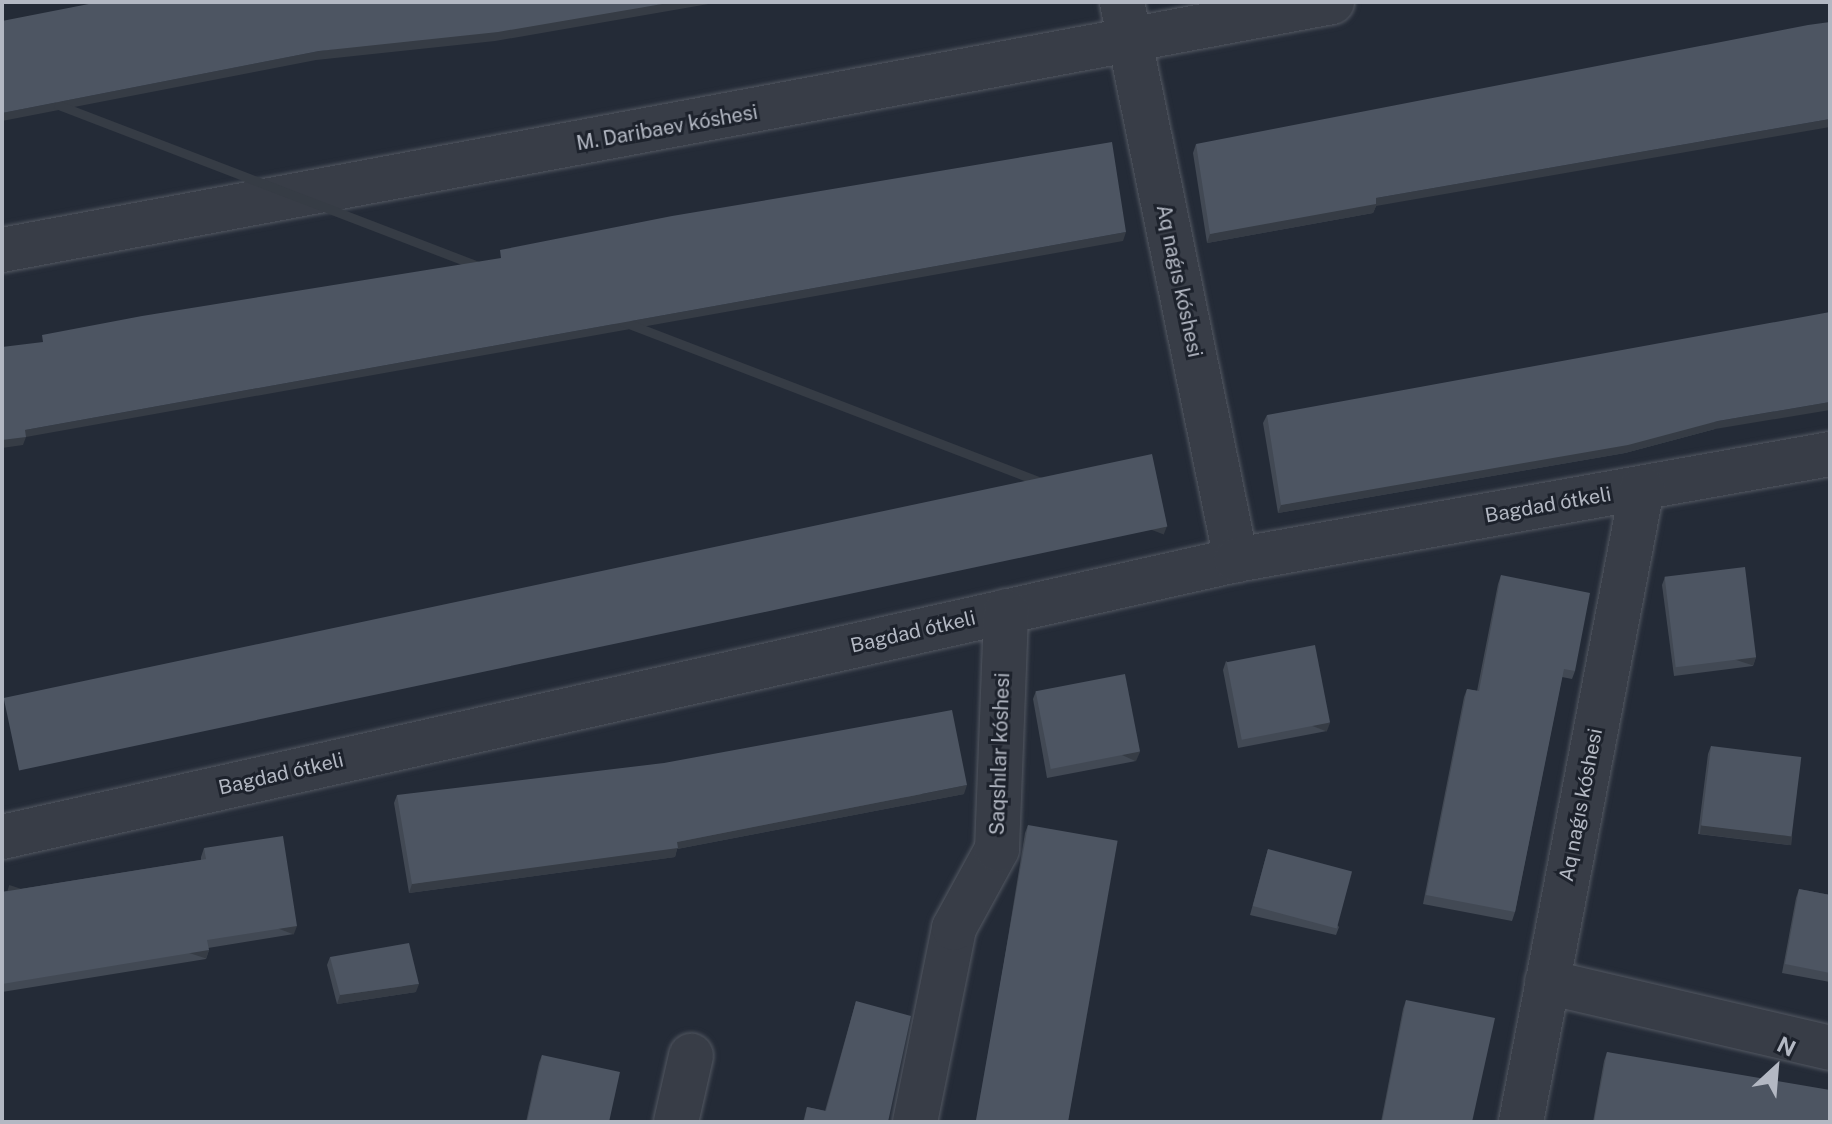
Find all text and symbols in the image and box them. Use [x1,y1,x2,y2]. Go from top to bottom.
street label: M. Daribaev kóshesi [574,100,760,156]
street label: Aq naǵıs kóshesi [1151,202,1207,360]
street label: Bagdad ótkeli [1483,482,1613,528]
street label: Bagdad ótkeli [848,606,978,658]
street label: Saqshılar kóshesi [985,672,1015,836]
street label: Aq naǵıs kóshesi [1554,726,1608,884]
street label: Bagdad ótkeli [216,748,346,800]
north arrow [1736,1028,1816,1108]
text: N [1773,1031,1800,1062]

